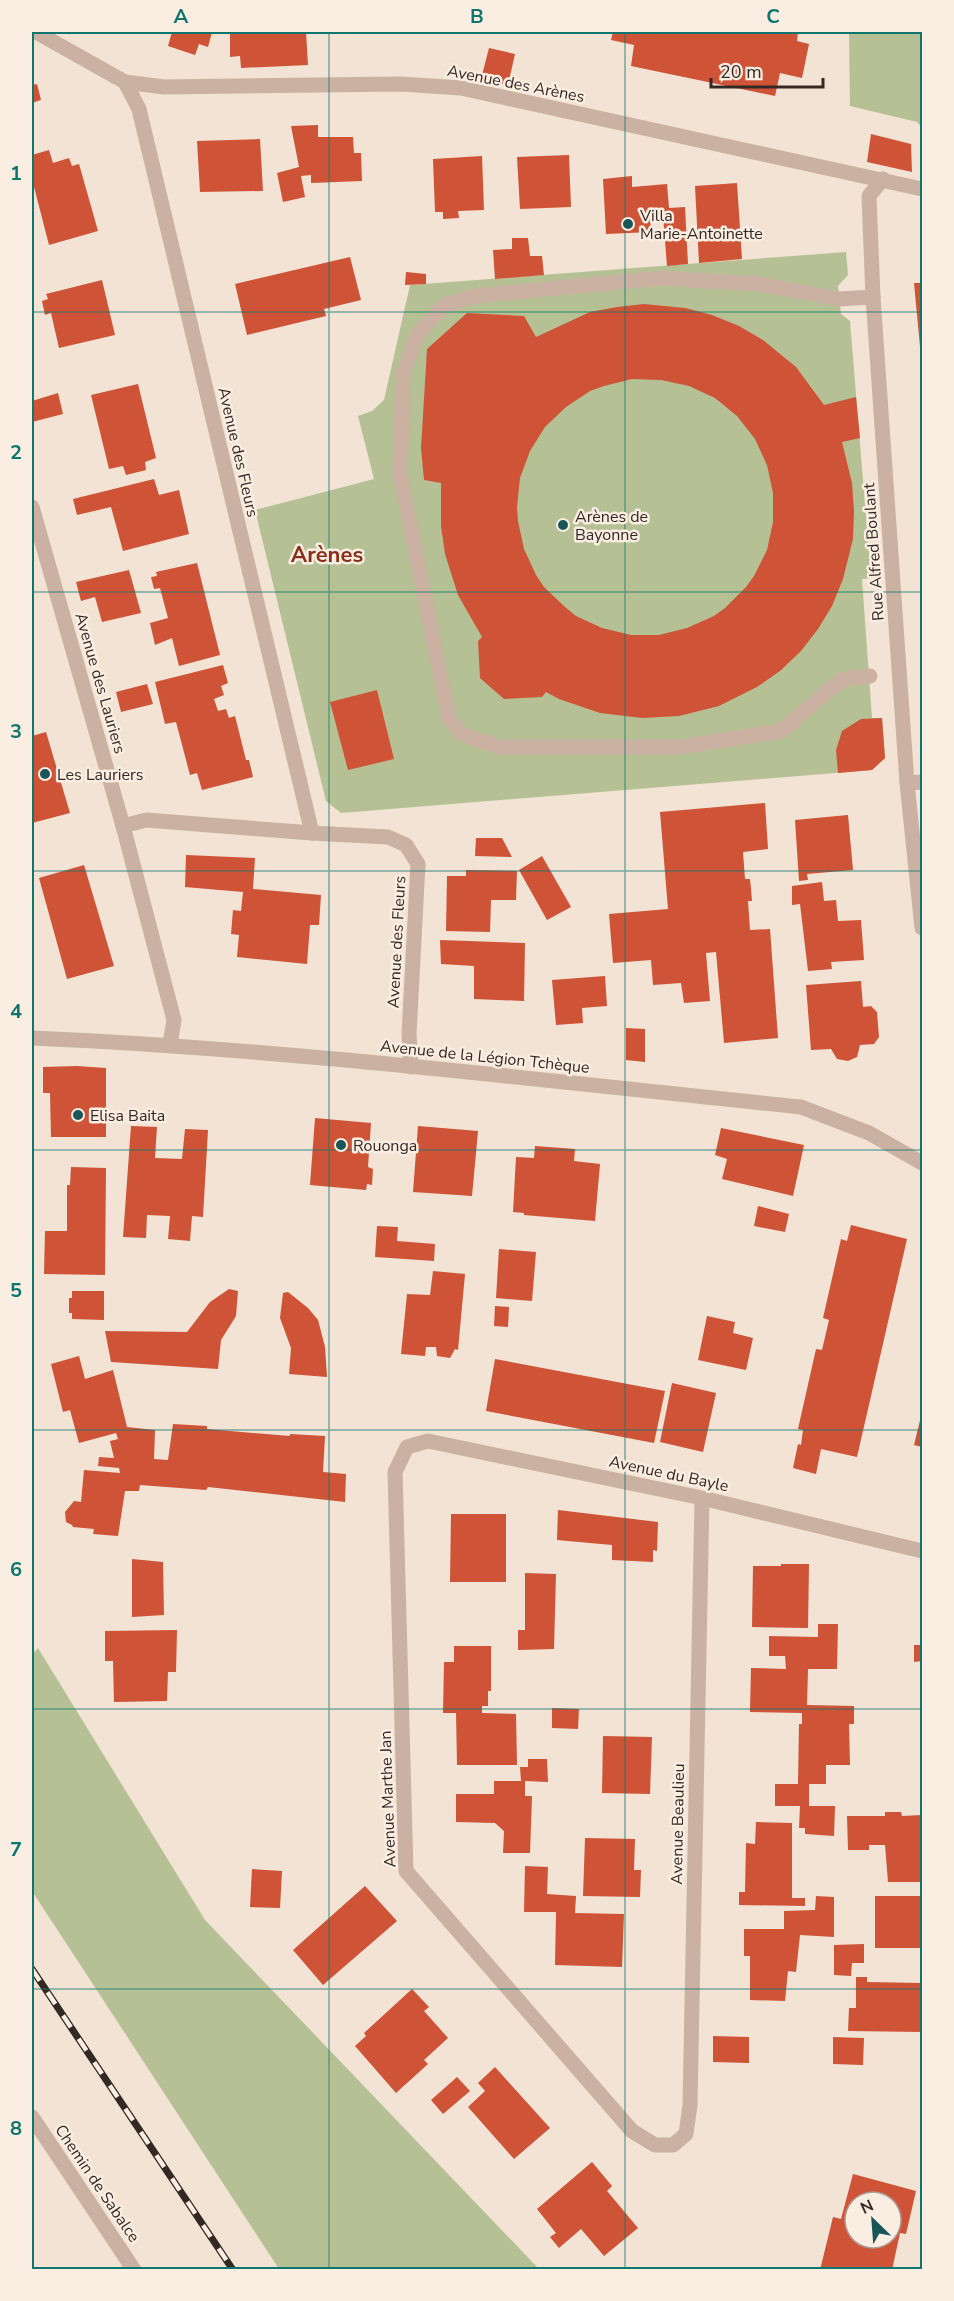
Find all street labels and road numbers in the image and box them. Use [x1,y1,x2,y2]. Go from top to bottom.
street label: Avenue des Arènes [445,60,586,108]
street label: Avenue des Fleurs [212,385,264,519]
street label: Rue Alfred Boulant [858,482,890,622]
street label: Avenue des Lauriers [69,610,131,756]
street label: Avenue des Fleurs [383,875,411,1009]
street label: Avenue de la Légion Tchèque [379,1035,591,1079]
street label: Avenue du Bayle [607,1451,731,1497]
street label: Avenue Marthe Jan [375,1730,401,1868]
street label: Avenue Beaulieu [666,1763,690,1885]
street label: Chemin de Sabalce [50,2120,145,2247]

